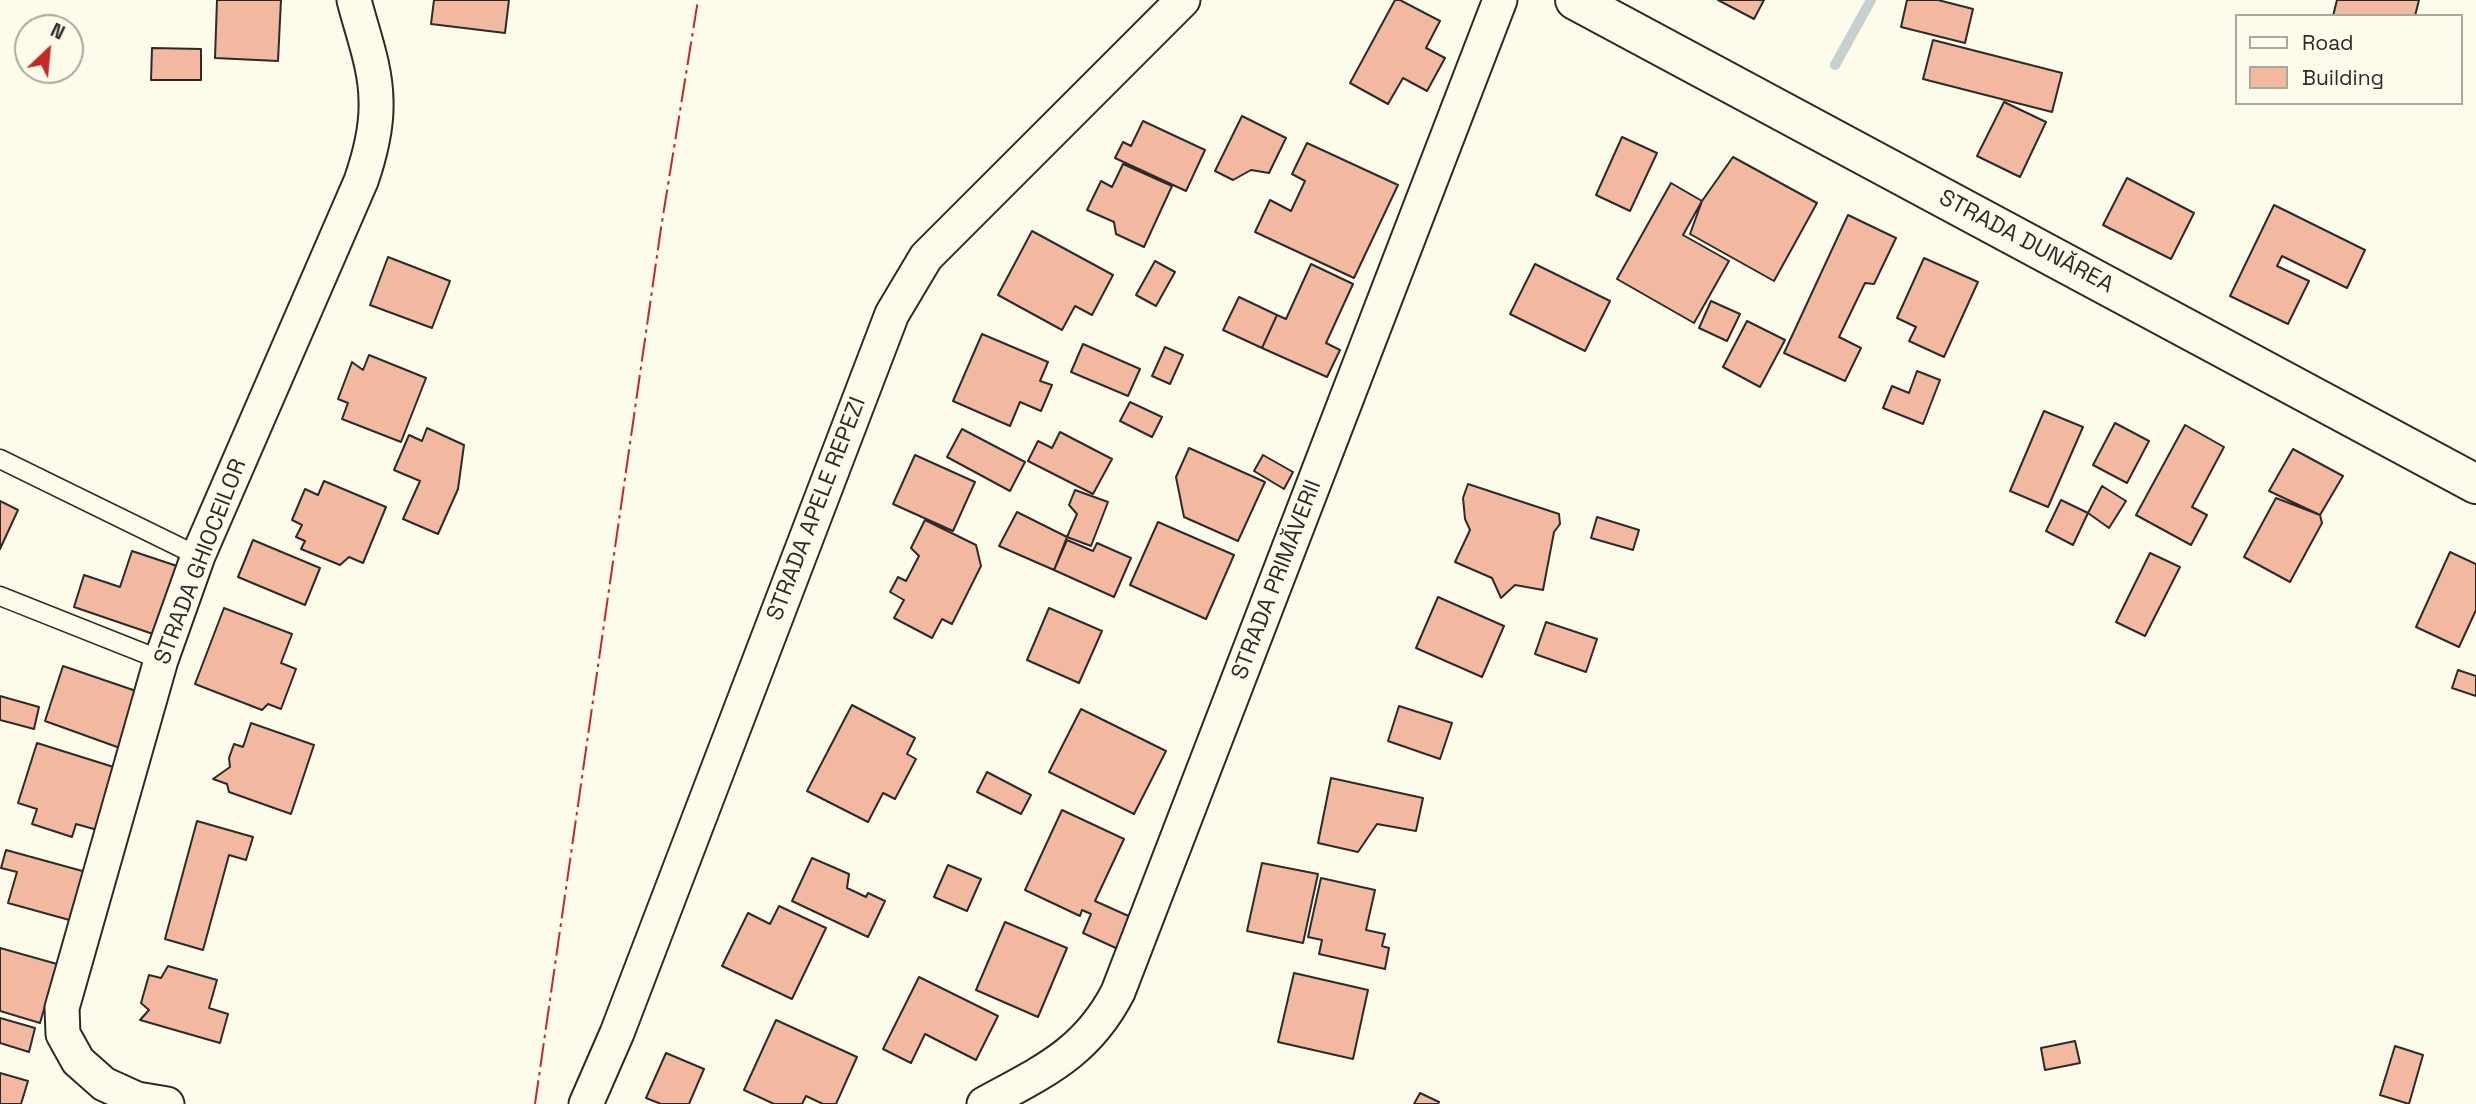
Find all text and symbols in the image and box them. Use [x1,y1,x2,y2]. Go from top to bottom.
north arrow [14,14,84,84]
legend [2234,14,2462,105]
text: N [46,17,69,45]
text: Road [2302,29,2354,56]
text: Building [2302,64,2384,91]
street label: STRADA DUNĂREA [1934,184,2118,300]
street label: STRADA APELE REPEZI [762,393,872,625]
street label: STRADA GHIOCEILOR [149,455,253,669]
street label: STRADA PRIMĂVERII [1226,476,1328,684]

